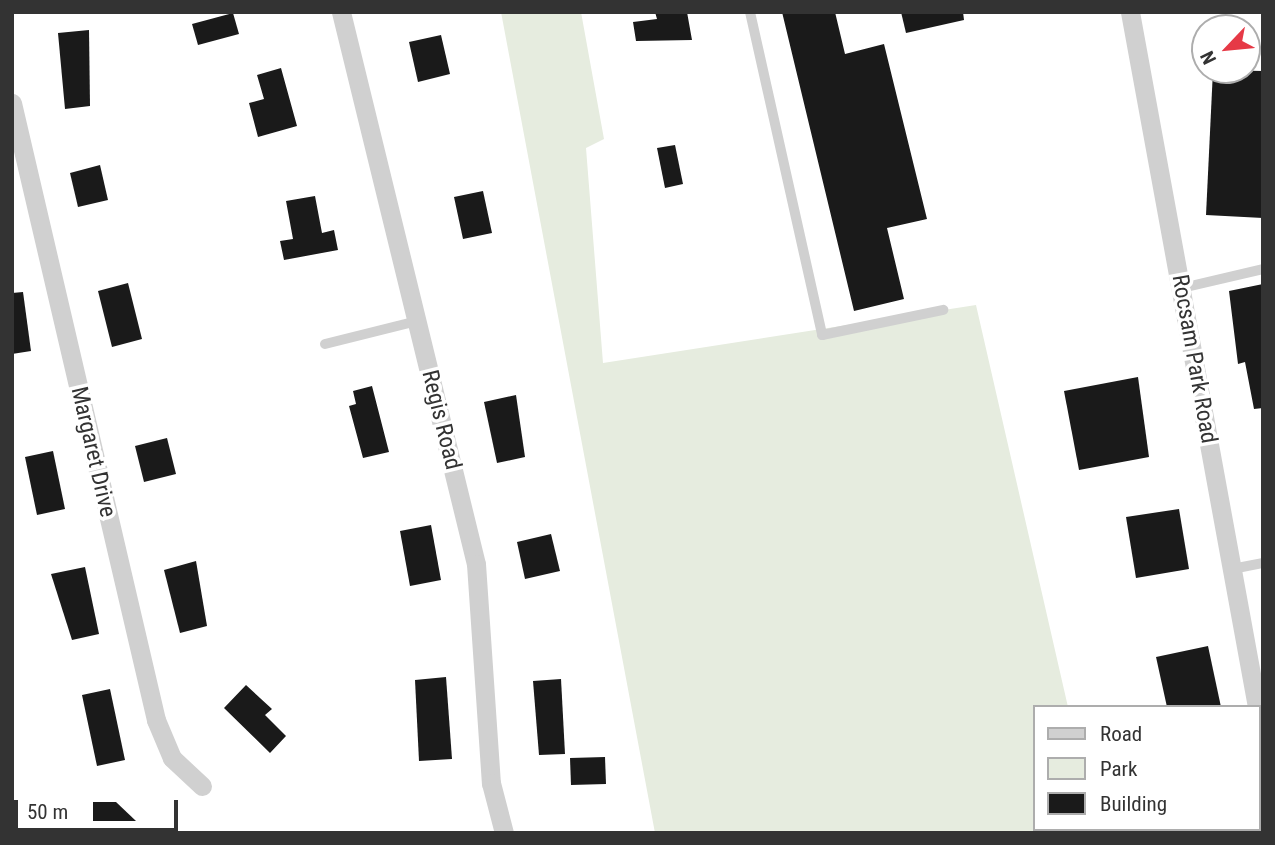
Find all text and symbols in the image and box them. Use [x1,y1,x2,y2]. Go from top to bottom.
north arrow [1191,14,1261,84]
text: N [1196,47,1221,68]
street label: Rocsam Park Road [1166,272,1222,446]
street label: Regis Road [415,367,467,473]
street label: Margaret Drive [65,384,121,520]
legend [1034,705,1261,831]
text: Road [1100,722,1142,746]
text: Park [1100,757,1137,781]
scale bar [18,786,182,830]
text: Building [1100,792,1167,816]
text: 50 m [27,800,68,824]

